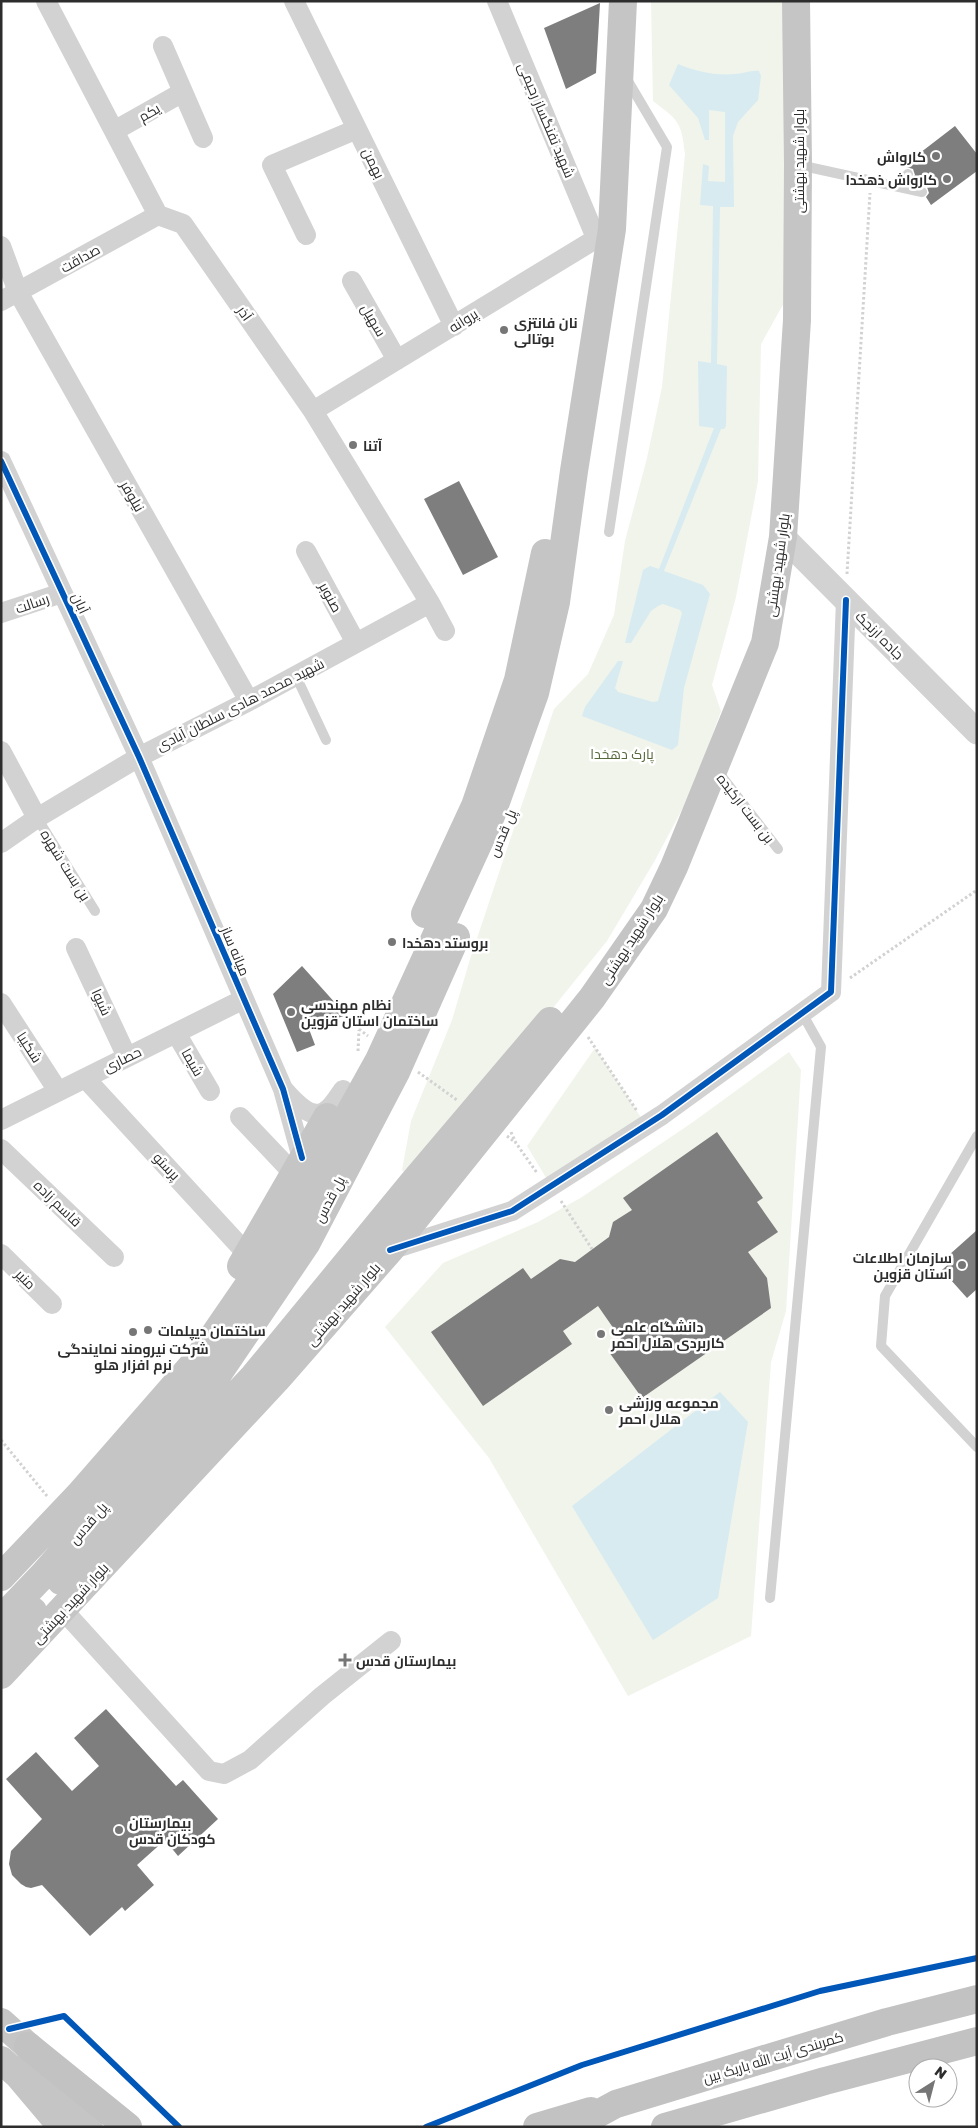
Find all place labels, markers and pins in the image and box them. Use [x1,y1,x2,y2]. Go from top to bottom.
place label: کارواش [877,148,926,166]
marker: کارواش [930,150,942,162]
place label: کارواش ذهخدا [845,171,937,189]
marker: کارواش ذهخدا [941,173,953,185]
place label: نان فانتزی بوتالی [514,314,578,348]
marker: نان فانتزی بوتالی [498,324,510,336]
place label: آتنا [363,437,383,454]
marker: آتنا [347,439,359,451]
place label: بروستد دهخدا [402,934,488,952]
marker: بروستد دهخدا [386,936,398,948]
place label: نظام مهندسی ساختمان استان قزوین [301,996,439,1030]
marker: نظام مهندسی ساختمان استان قزوین [285,1006,297,1018]
place label: سازمان اطلاعات استان قزوین [853,1249,952,1283]
marker: سازمان اطلاعات استان قزوین [956,1259,968,1271]
place label: دانشگاه علمی کاربردی هلال احمر [610,1318,725,1352]
place label: ساختمان دیپلمات [158,1322,266,1341]
marker: ساختمان دیپلمات [142,1324,154,1336]
marker: شرکت نیرومند نمایندگی نرم افزار هلو [127,1326,139,1338]
marker: دانشگاه علمی کاربردی هلال احمر [595,1328,607,1340]
place label: شرکت نیرومند نمایندگی نرم افزار هلو [57,1340,209,1375]
place label: مجموعه ورزشی هلال احمر [618,1394,719,1428]
marker: مجموعه ورزشی هلال احمر [603,1404,615,1416]
place label: بیمارستان قدس [356,1652,456,1670]
marker: بیمارستان قدس [338,1653,352,1667]
place label: بیمارستان کودکان قدس [129,1814,216,1848]
marker: بیمارستان کودکان قدس [113,1824,125,1836]

